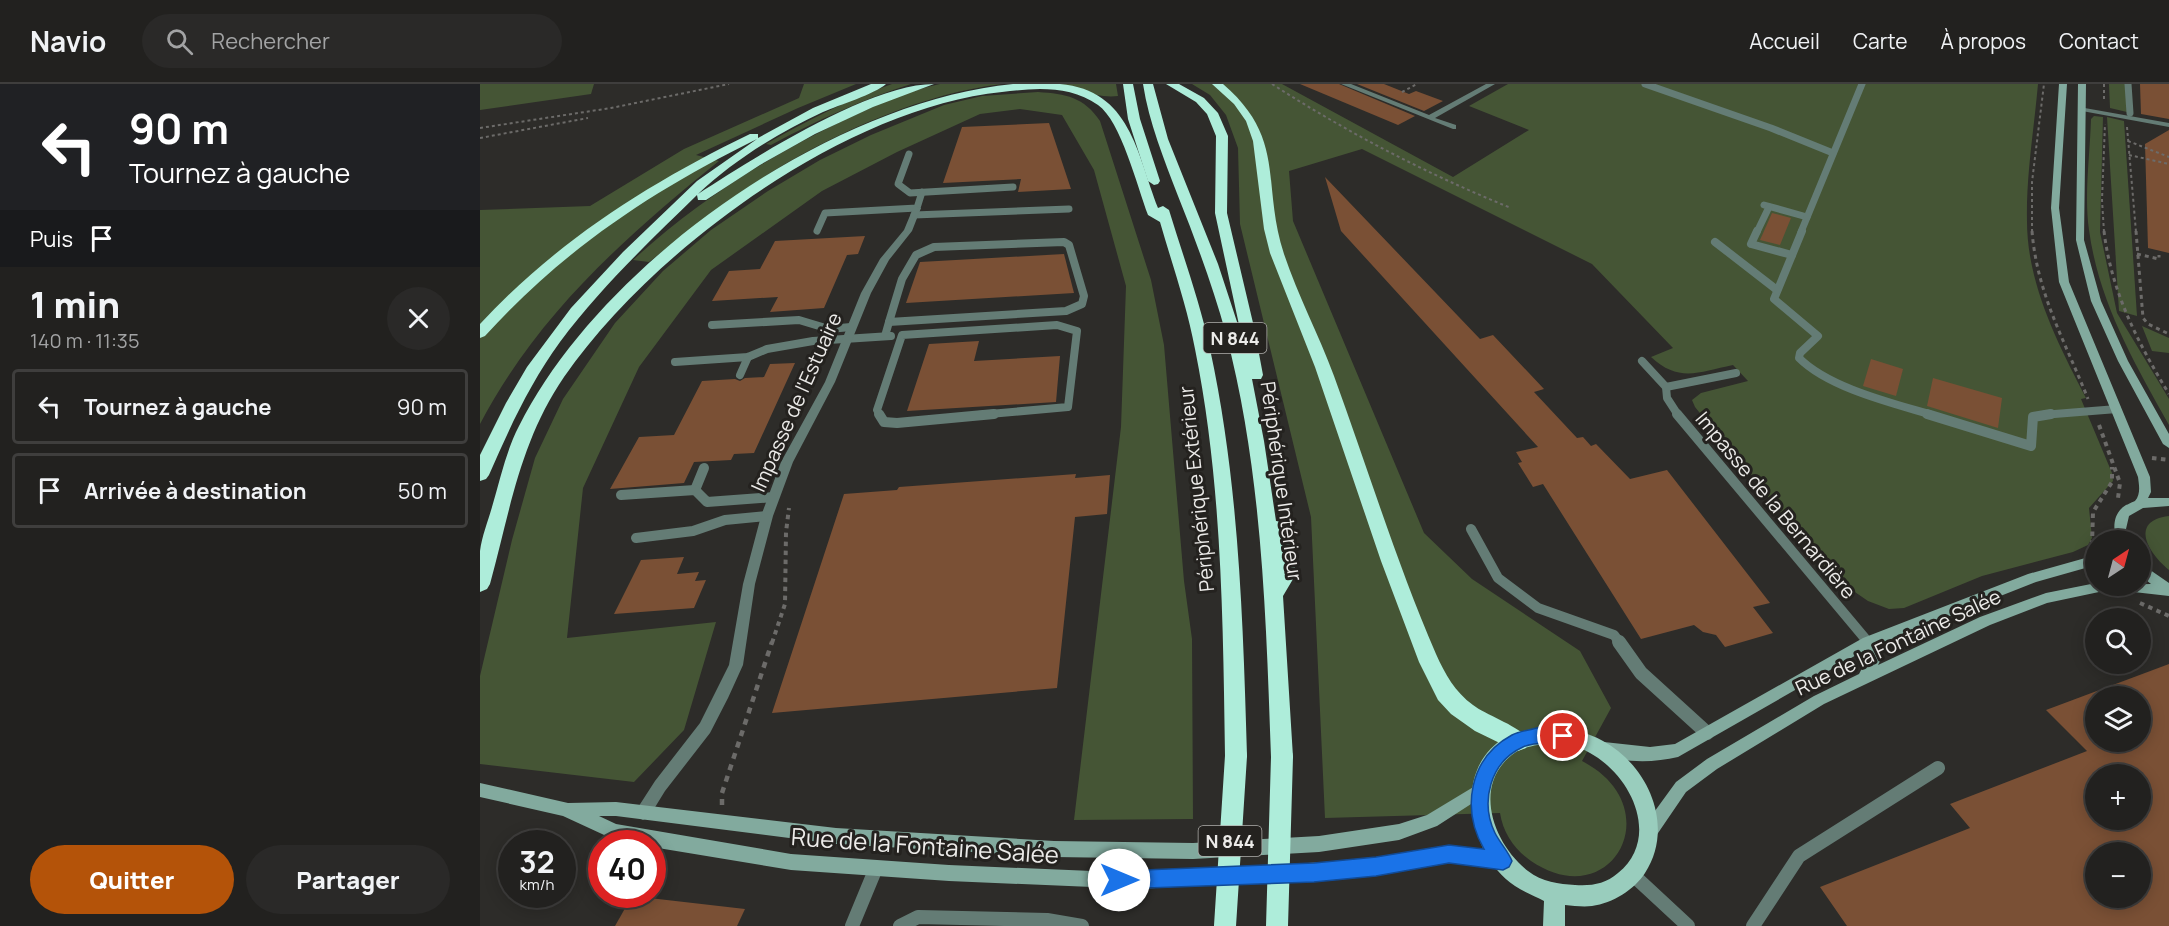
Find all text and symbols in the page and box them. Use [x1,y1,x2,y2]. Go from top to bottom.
search box [142,14,562,68]
text: Navio [30,22,106,60]
icon: search [163,25,196,58]
text: Rechercher [211,26,330,56]
text: Accueil [1749,27,1820,55]
text: Carte [1853,27,1907,55]
text: À propos [1940,27,2026,55]
text: Contact [2059,27,2139,55]
text: 90 m [129,99,229,157]
icon: left [30,108,108,186]
text: Tournez à gauche [129,154,350,191]
icon: arrive [85,222,118,255]
text: Puis [30,224,73,254]
text: 1 min [30,280,120,329]
button: close [387,287,450,350]
street label: Impasse de l'Estuaire [744,308,848,496]
road number: N 844 [1204,323,1266,353]
text: 140 m · 11:35 [30,327,139,354]
street label: Périphérique Intérieur [1255,379,1309,583]
street label: Périphérique Extérieur [1172,385,1220,593]
icon: left [33,390,66,423]
text: Tournez à gauche [84,392,271,422]
text: 90 m [397,392,447,422]
street label: Impasse de la Bernardière [1690,406,1862,604]
icon: arrive [33,474,66,507]
text: Arrivée à destination [84,476,307,506]
text: 50 m [398,476,447,506]
north arrow [2085,530,2151,596]
map controls [2085,530,2151,908]
street label: Rue de la Fontaine Salée [1791,582,2005,702]
button: search [2085,608,2151,674]
button: layers [2085,686,2151,752]
pin [1537,710,1588,761]
icon: arrive [1546,719,1579,752]
button: + [2085,764,2151,830]
street label: Rue de la Fontaine Salée [790,819,1060,871]
road number: N 844 [1198,826,1262,856]
speed limit sign: 40 [588,830,666,908]
text: 32 [519,841,555,882]
button: − [2085,842,2151,908]
button: Quitter [30,845,234,914]
button: Partager [246,845,450,914]
position arrow [1087,848,1151,912]
text: km/h [520,874,554,895]

